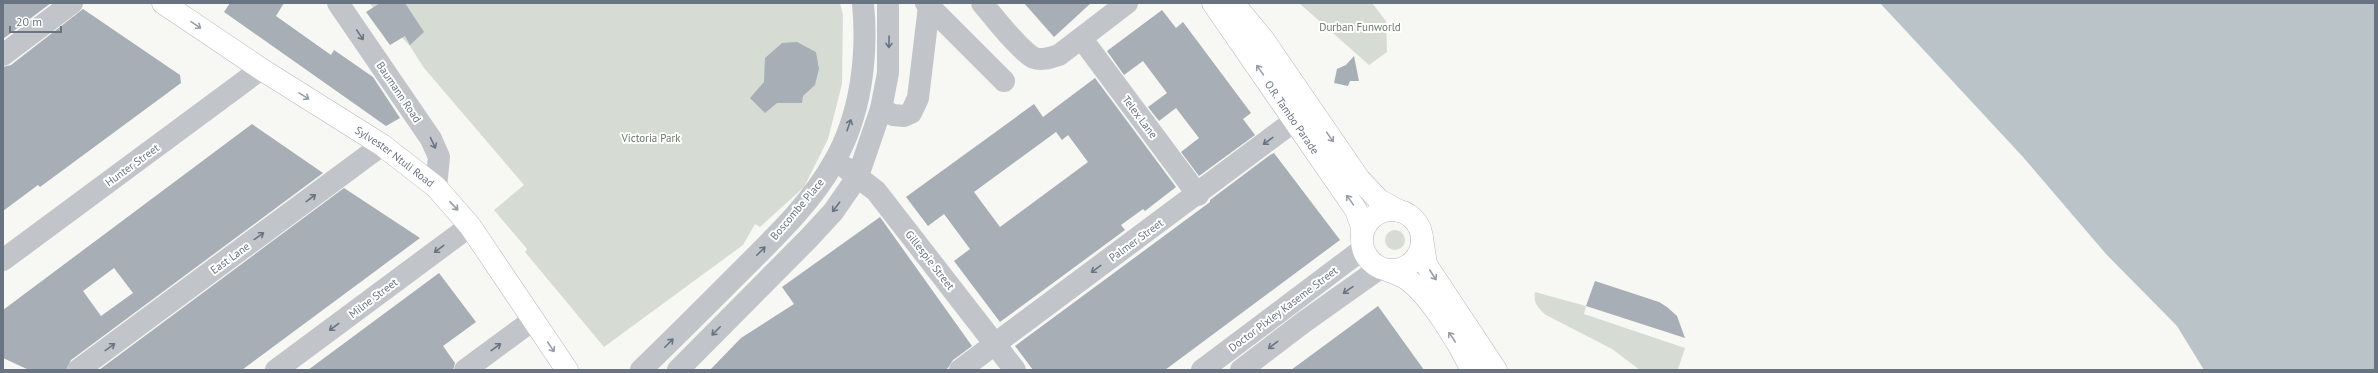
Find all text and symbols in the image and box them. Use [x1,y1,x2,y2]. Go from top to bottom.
scale bar [10,8,61,34]
text: 20 m [16,14,42,29]
park label: Durban Funworld [1319,20,1401,34]
one-way arrow [190,21,201,29]
one-way arrow [356,29,364,40]
one-way arrow [885,35,893,48]
street label: Baumann Road [373,59,425,125]
one-way arrow [1256,65,1264,76]
street label: O.R. Tambo Parade [1262,78,1323,157]
one-way arrow [298,93,310,101]
street label: Telex Lane [1119,93,1161,141]
one-way arrow [846,119,854,131]
street label: Sylvester Ntuli Road [352,123,437,190]
park label: Victoria Park [621,131,681,145]
one-way arrow [1325,131,1334,142]
one-way arrow [430,137,437,149]
one-way arrow [1262,137,1273,146]
street label: Hunter Street [102,141,162,189]
street label: Boscombe Place [767,175,827,243]
one-way arrow [306,194,317,202]
one-way arrow [1346,195,1354,206]
one-way arrow [449,200,458,210]
one-way arrow [831,202,840,213]
street label: Palmer Street [1106,215,1166,264]
street label: Gillespie Street [902,227,958,293]
one-way arrow [254,232,265,240]
street label: East Lane [208,239,253,277]
one-way arrow [434,245,445,253]
one-way arrow [756,246,766,256]
street label: Doctor Pixley Kaseme Street [1226,263,1340,355]
one-way arrow [1091,265,1102,274]
one-way arrow [1429,269,1437,281]
street label: Milne Street [346,275,400,321]
one-way arrow [1343,286,1354,294]
one-way arrow [329,323,340,331]
one-way arrow [711,326,721,336]
one-way arrow [1448,331,1456,342]
one-way arrow [664,338,674,347]
one-way arrow [547,341,555,352]
one-way arrow [1268,341,1279,350]
one-way arrow [104,343,115,351]
one-way arrow [491,343,502,351]

